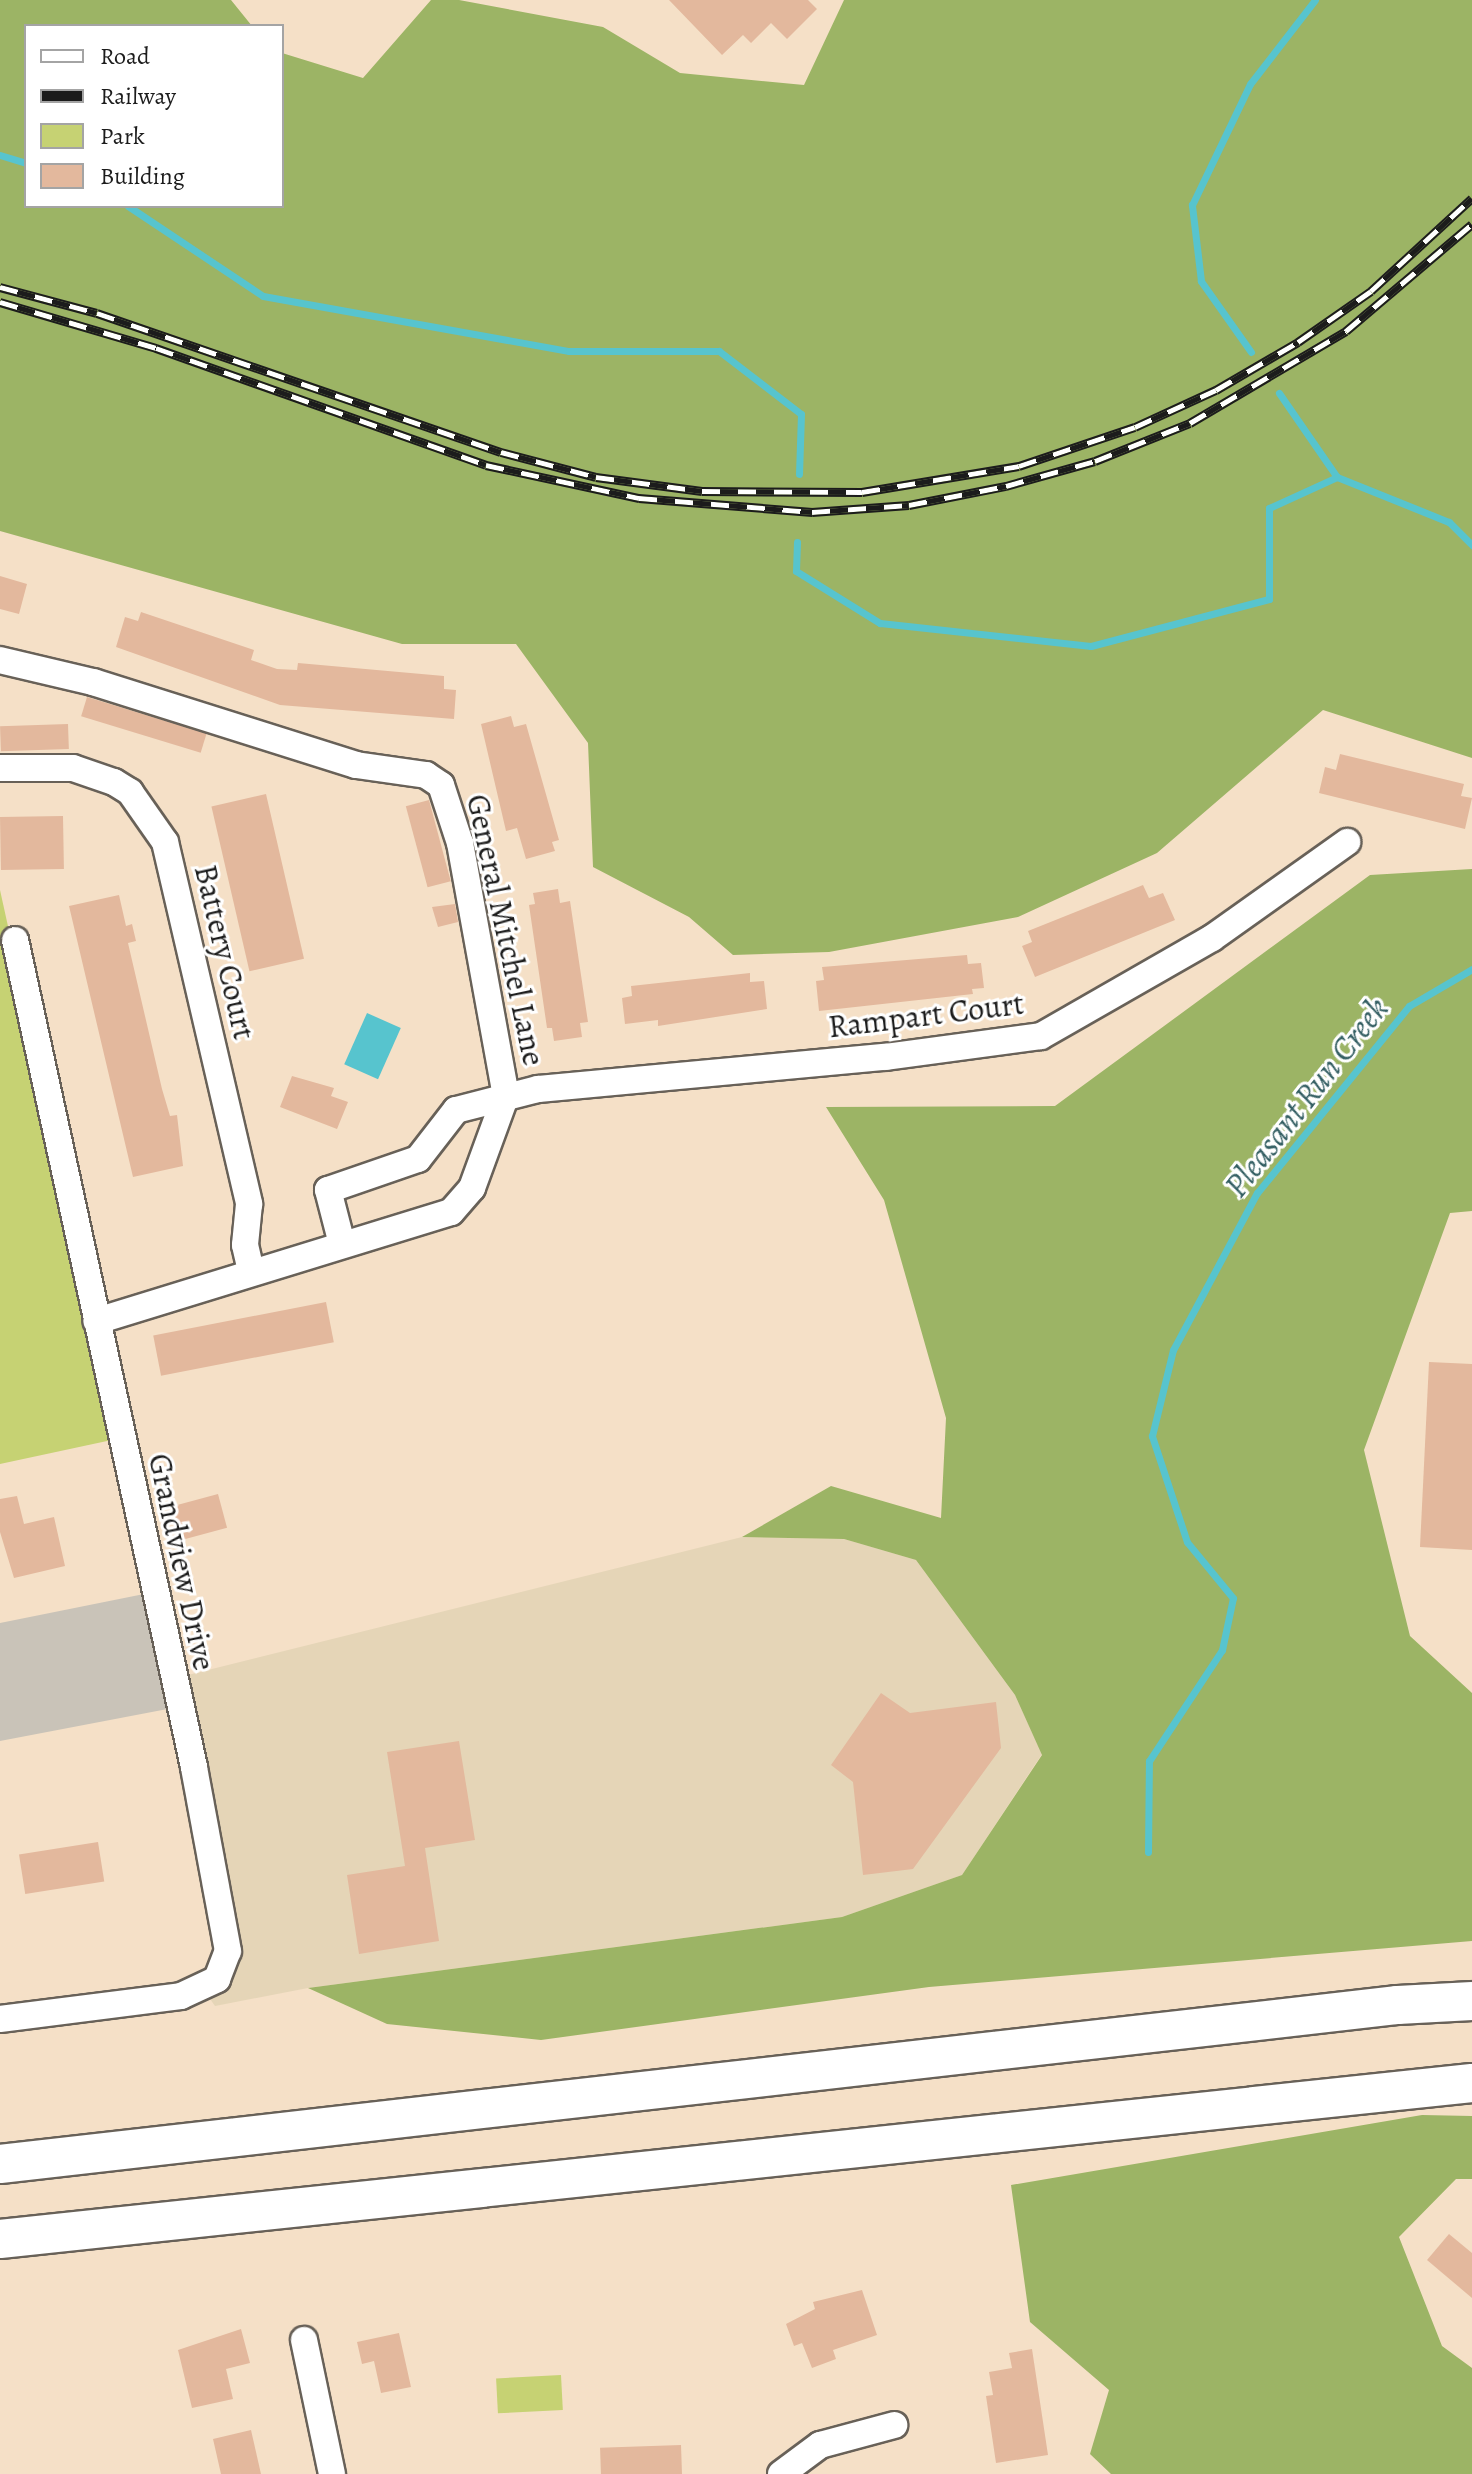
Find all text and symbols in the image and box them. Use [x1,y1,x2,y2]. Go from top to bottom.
legend [24,24,284,208]
text: Road [100,40,150,72]
text: Railway [100,80,176,112]
text: Park [100,120,145,152]
text: Building [100,160,185,192]
street label: General Mitchel Lane [458,791,554,1069]
street label: Battery Court [186,861,264,1043]
street label: Rampart Court [826,984,1026,1046]
water label: Pleasant Run Creek [1215,989,1397,1205]
street label: Grandview Drive [140,1450,224,1674]

